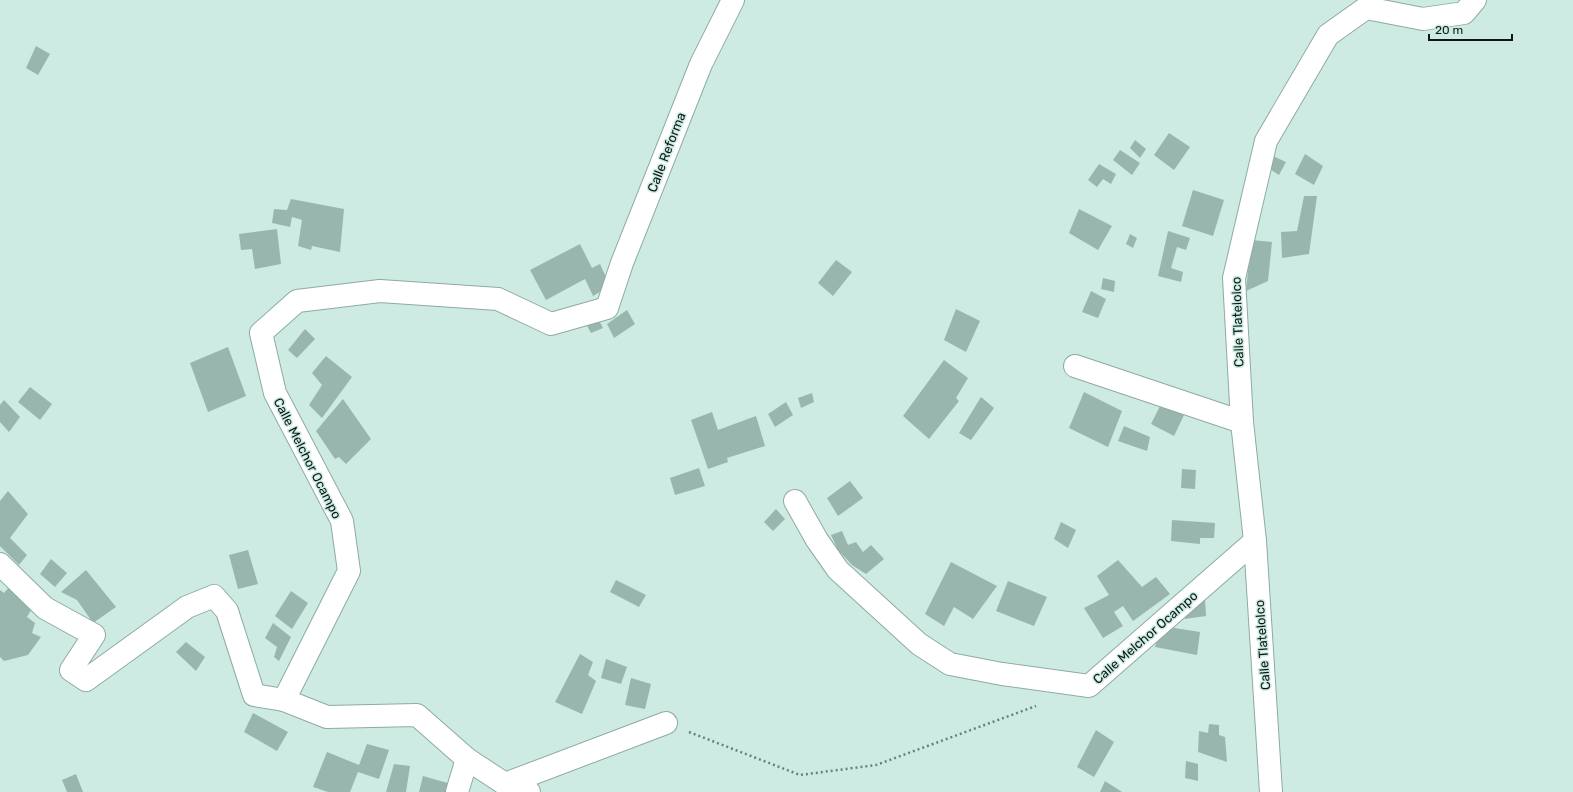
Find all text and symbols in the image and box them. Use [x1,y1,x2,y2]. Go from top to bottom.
scale bar [1429,16,1512,42]
text: 20 m [1435,23,1463,37]
street label: Calle Reforma [644,110,689,194]
street label: Calle Tlatelolco [1228,276,1247,368]
street label: Calle Melchor Ocampo [271,395,345,521]
street label: Calle Melchor Ocampo [1090,588,1201,687]
street label: Calle Tlatelolco [1252,599,1273,691]

